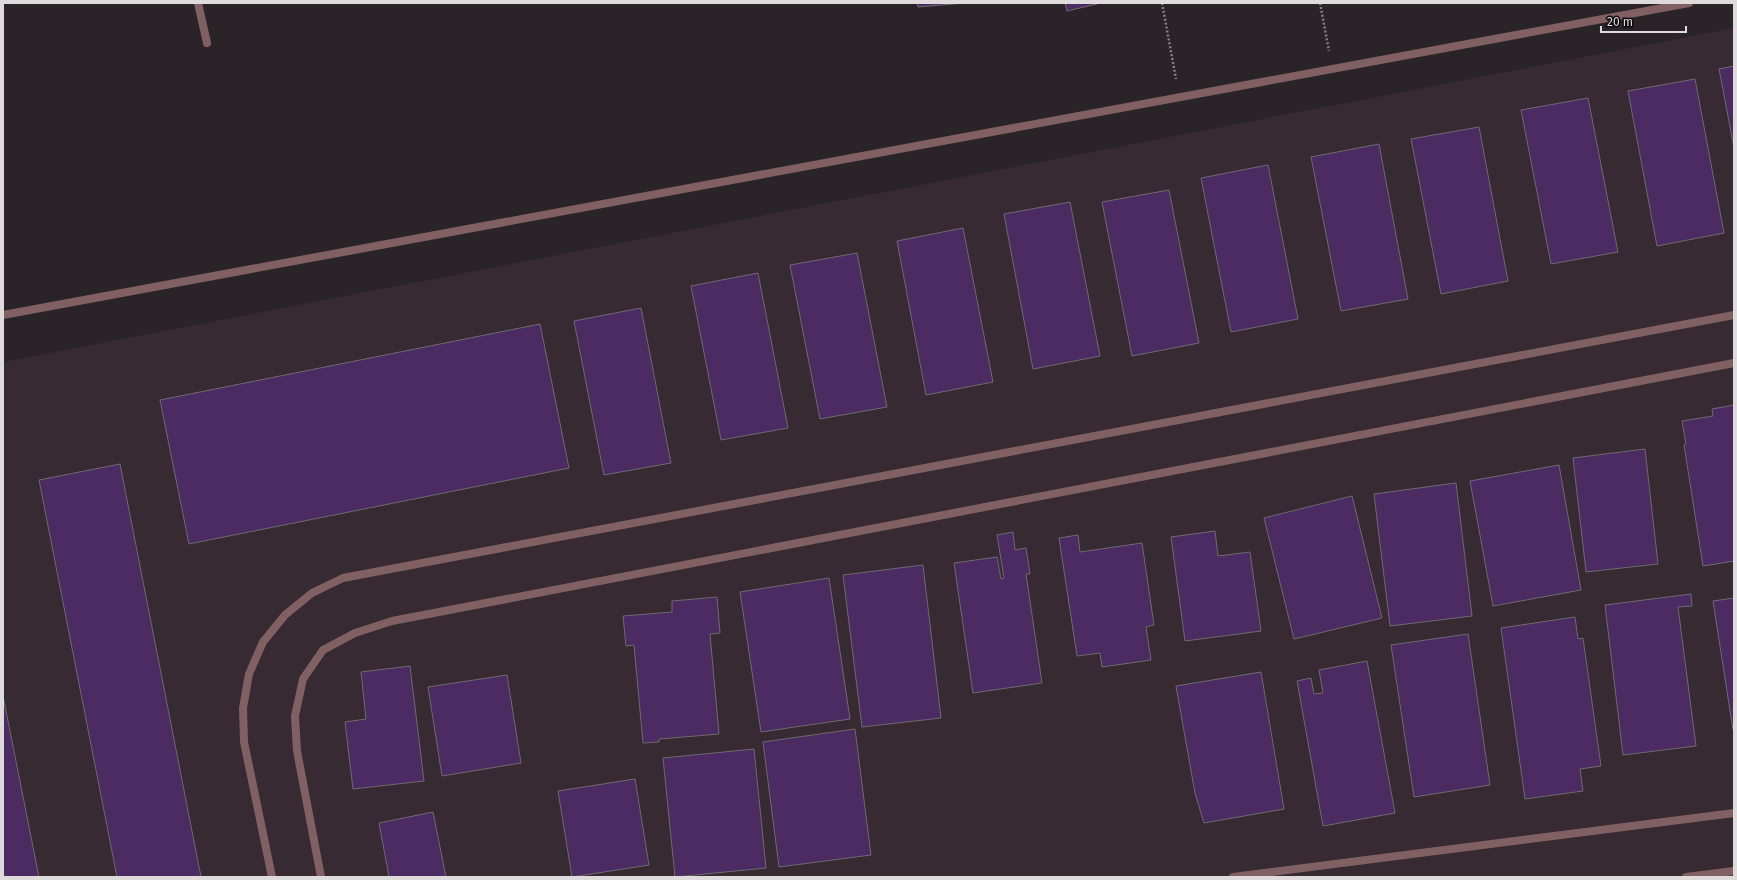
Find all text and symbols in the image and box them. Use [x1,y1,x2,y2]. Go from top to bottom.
scale bar [1601,8,1686,34]
text: 20 m [1607,15,1633,29]

